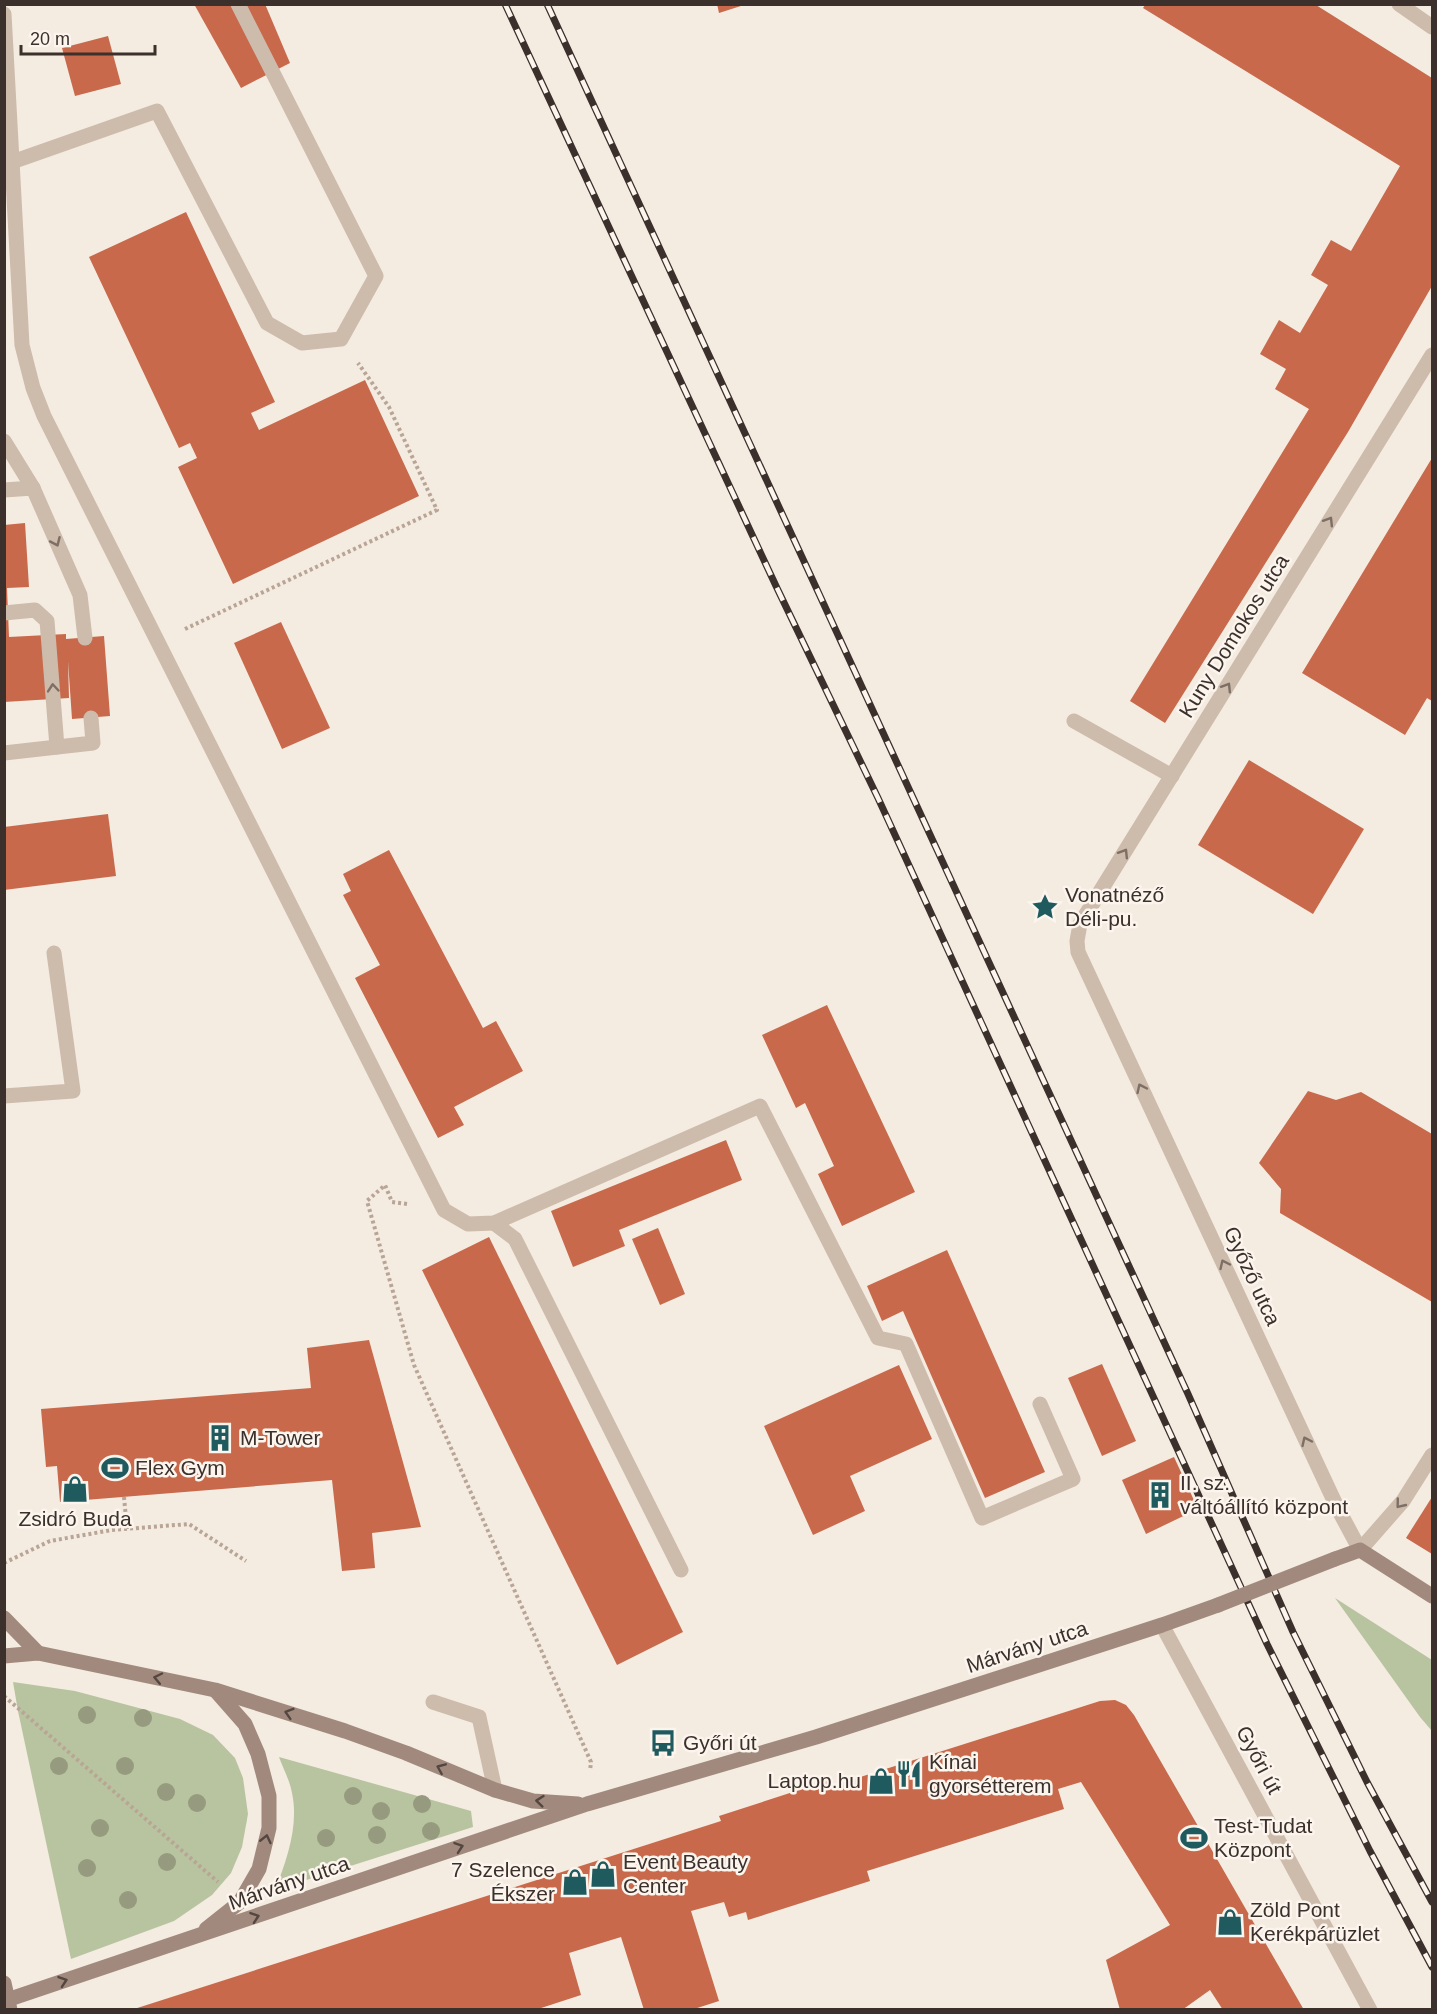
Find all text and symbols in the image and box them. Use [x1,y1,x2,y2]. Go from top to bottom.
scale bar [21,18,154,56]
text: 20 m [30,29,70,49]
one-way arrow [1322,517,1334,527]
one-way arrow [49,536,61,547]
street label: Kuny Domokos utca [1174,550,1293,722]
one-way arrow [1219,683,1231,693]
one-way arrow [47,684,60,693]
one-way arrow [1117,849,1129,859]
place label: Vonatnéző Déli-pu. [1065,883,1164,930]
place icon: Vonatnéző Déli-pu. [1030,892,1060,922]
one-way arrow [1137,1083,1149,1094]
street label: Győző utca [1220,1223,1285,1329]
one-way arrow [1219,1260,1231,1271]
building icon: M-Tower [205,1423,235,1453]
place label: M-Tower [240,1426,321,1449]
one-way arrow [1301,1437,1313,1448]
sports icon: Flex Gym [100,1453,130,1483]
place label: Flex Gym [135,1456,225,1479]
place label: II. sz. váltóállító központ [1180,1471,1348,1518]
shop icon: Zsidró Buda [60,1474,90,1504]
building icon: II. sz. váltóállító központ [1145,1480,1175,1510]
one-way arrow [1397,1497,1408,1508]
place label: Zsidró Buda [18,1507,132,1530]
street label: Márvány utca [963,1616,1091,1677]
one-way arrow [153,1672,163,1685]
one-way arrow [284,1708,295,1720]
street label: Győri út [1232,1722,1287,1798]
bus stop icon: Győri út [648,1728,678,1758]
place label: Győri út [683,1731,757,1754]
place label: Kínai gyorsétterem [929,1750,1052,1797]
restaurant icon: Kínai gyorsétterem [894,1759,924,1789]
one-way arrow [436,1764,447,1776]
shop icon: Laptop.hu [866,1766,896,1796]
place label: Laptop.hu [768,1769,861,1792]
one-way arrow [536,1795,545,1808]
place label: Test-Tudat Központ [1214,1814,1313,1861]
sports icon: Test-Tudat Központ [1179,1823,1209,1853]
one-way arrow [259,1834,272,1844]
one-way arrow [453,1842,464,1855]
place label: Event Beauty Center [623,1850,748,1897]
street label: Márvány utca [225,1851,352,1914]
place label: 7 Szelence Ékszer [451,1858,555,1905]
shop icon: Event Beauty Center [588,1859,618,1889]
shop icon: 7 Szelence Ékszer [560,1867,590,1897]
place label: Zöld Pont Kerékpárüzlet [1250,1898,1380,1945]
shop icon: Zöld Pont Kerékpárüzlet [1215,1907,1245,1937]
one-way arrow [249,1911,260,1924]
one-way arrow [58,1976,68,1989]

